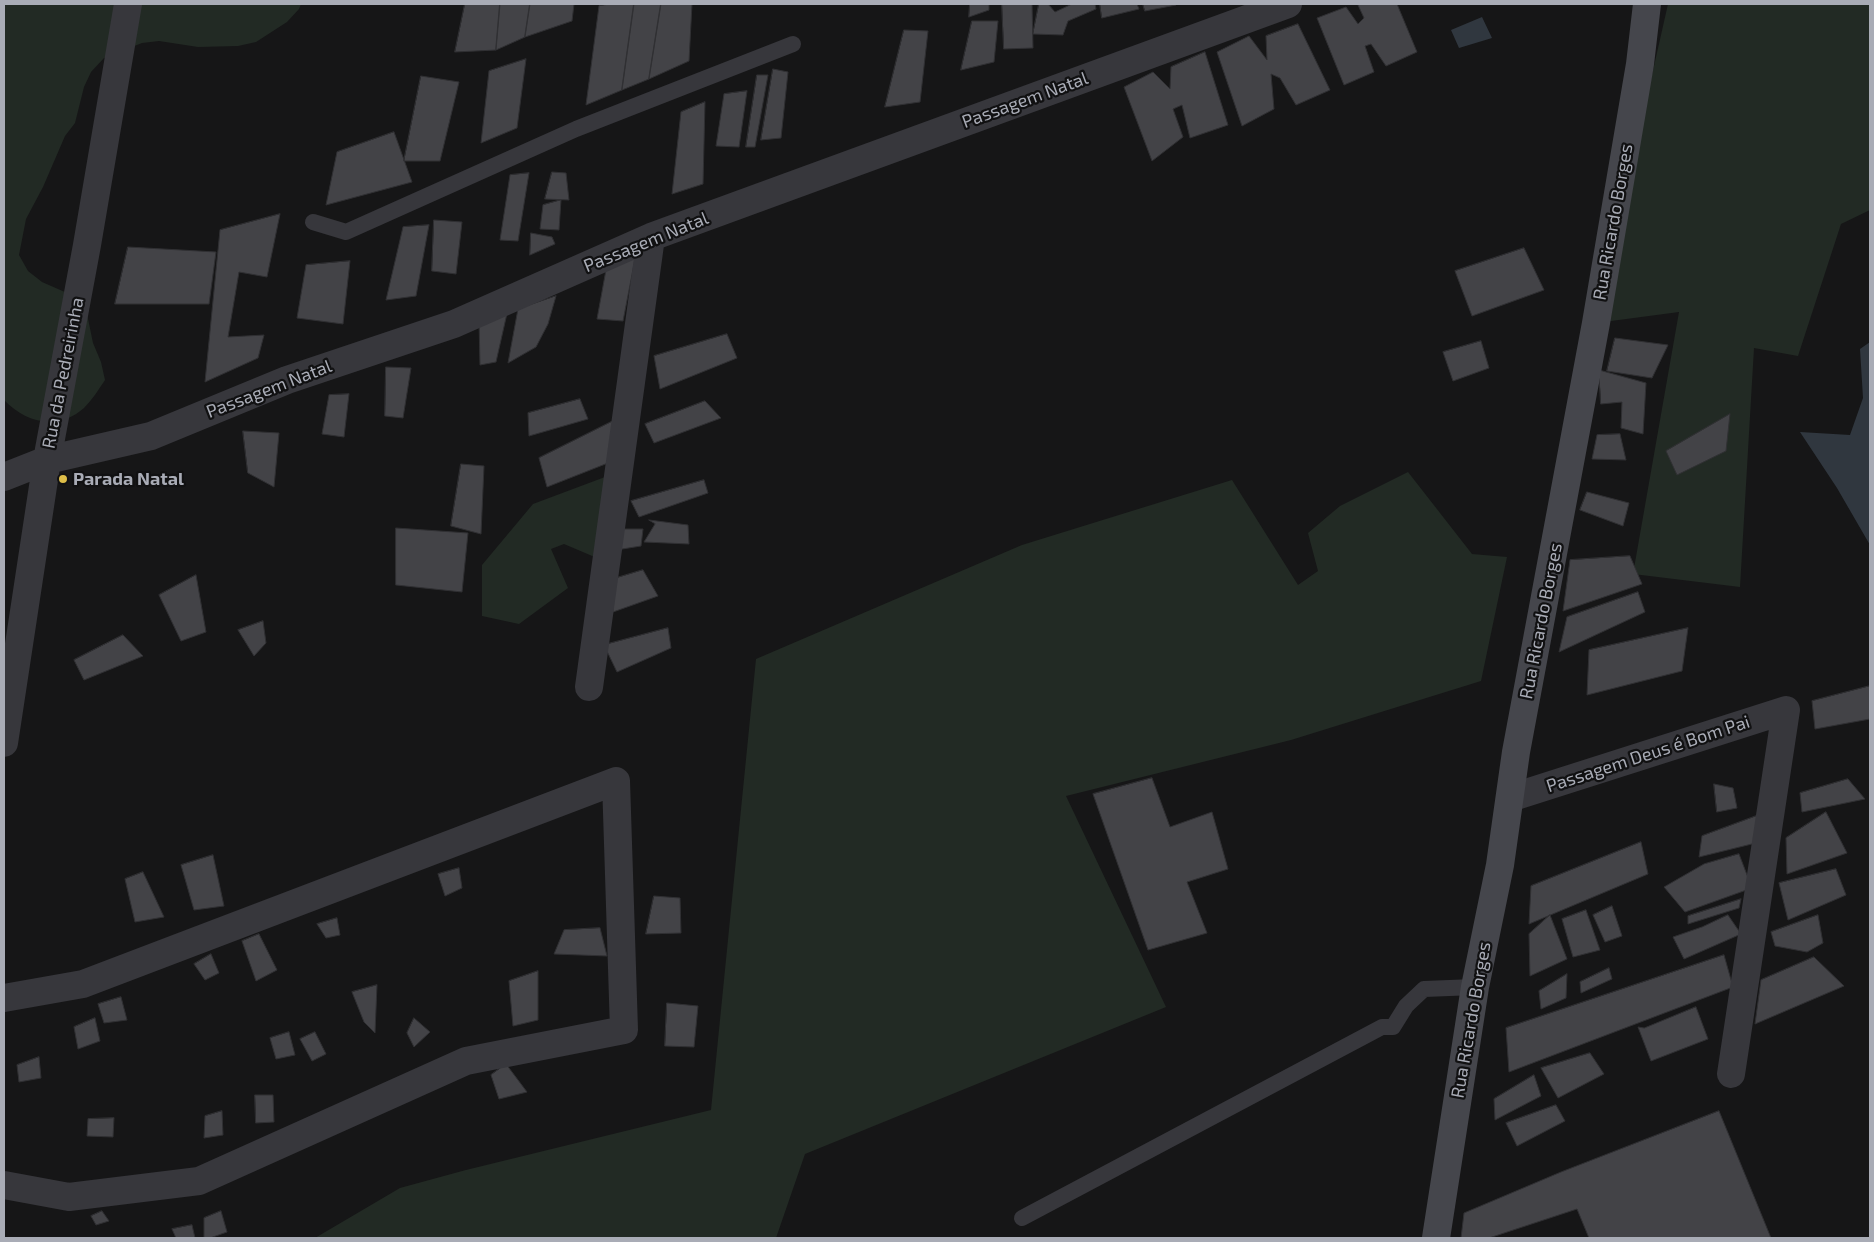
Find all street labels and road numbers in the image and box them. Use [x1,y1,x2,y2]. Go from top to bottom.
street label: Passagem Natal [959,67,1091,133]
street label: Rua Ricardo Borges [1589,142,1637,302]
street label: Passagem Natal [580,207,712,277]
street label: Rua da Pedreirinha [38,296,88,450]
street label: Passagem Natal [203,355,335,423]
street label: Rua Ricardo Borges [1515,541,1567,701]
street label: Passagem Deus é Bom Pai [1543,711,1753,797]
street label: Rua Ricardo Borges [1447,940,1495,1100]

